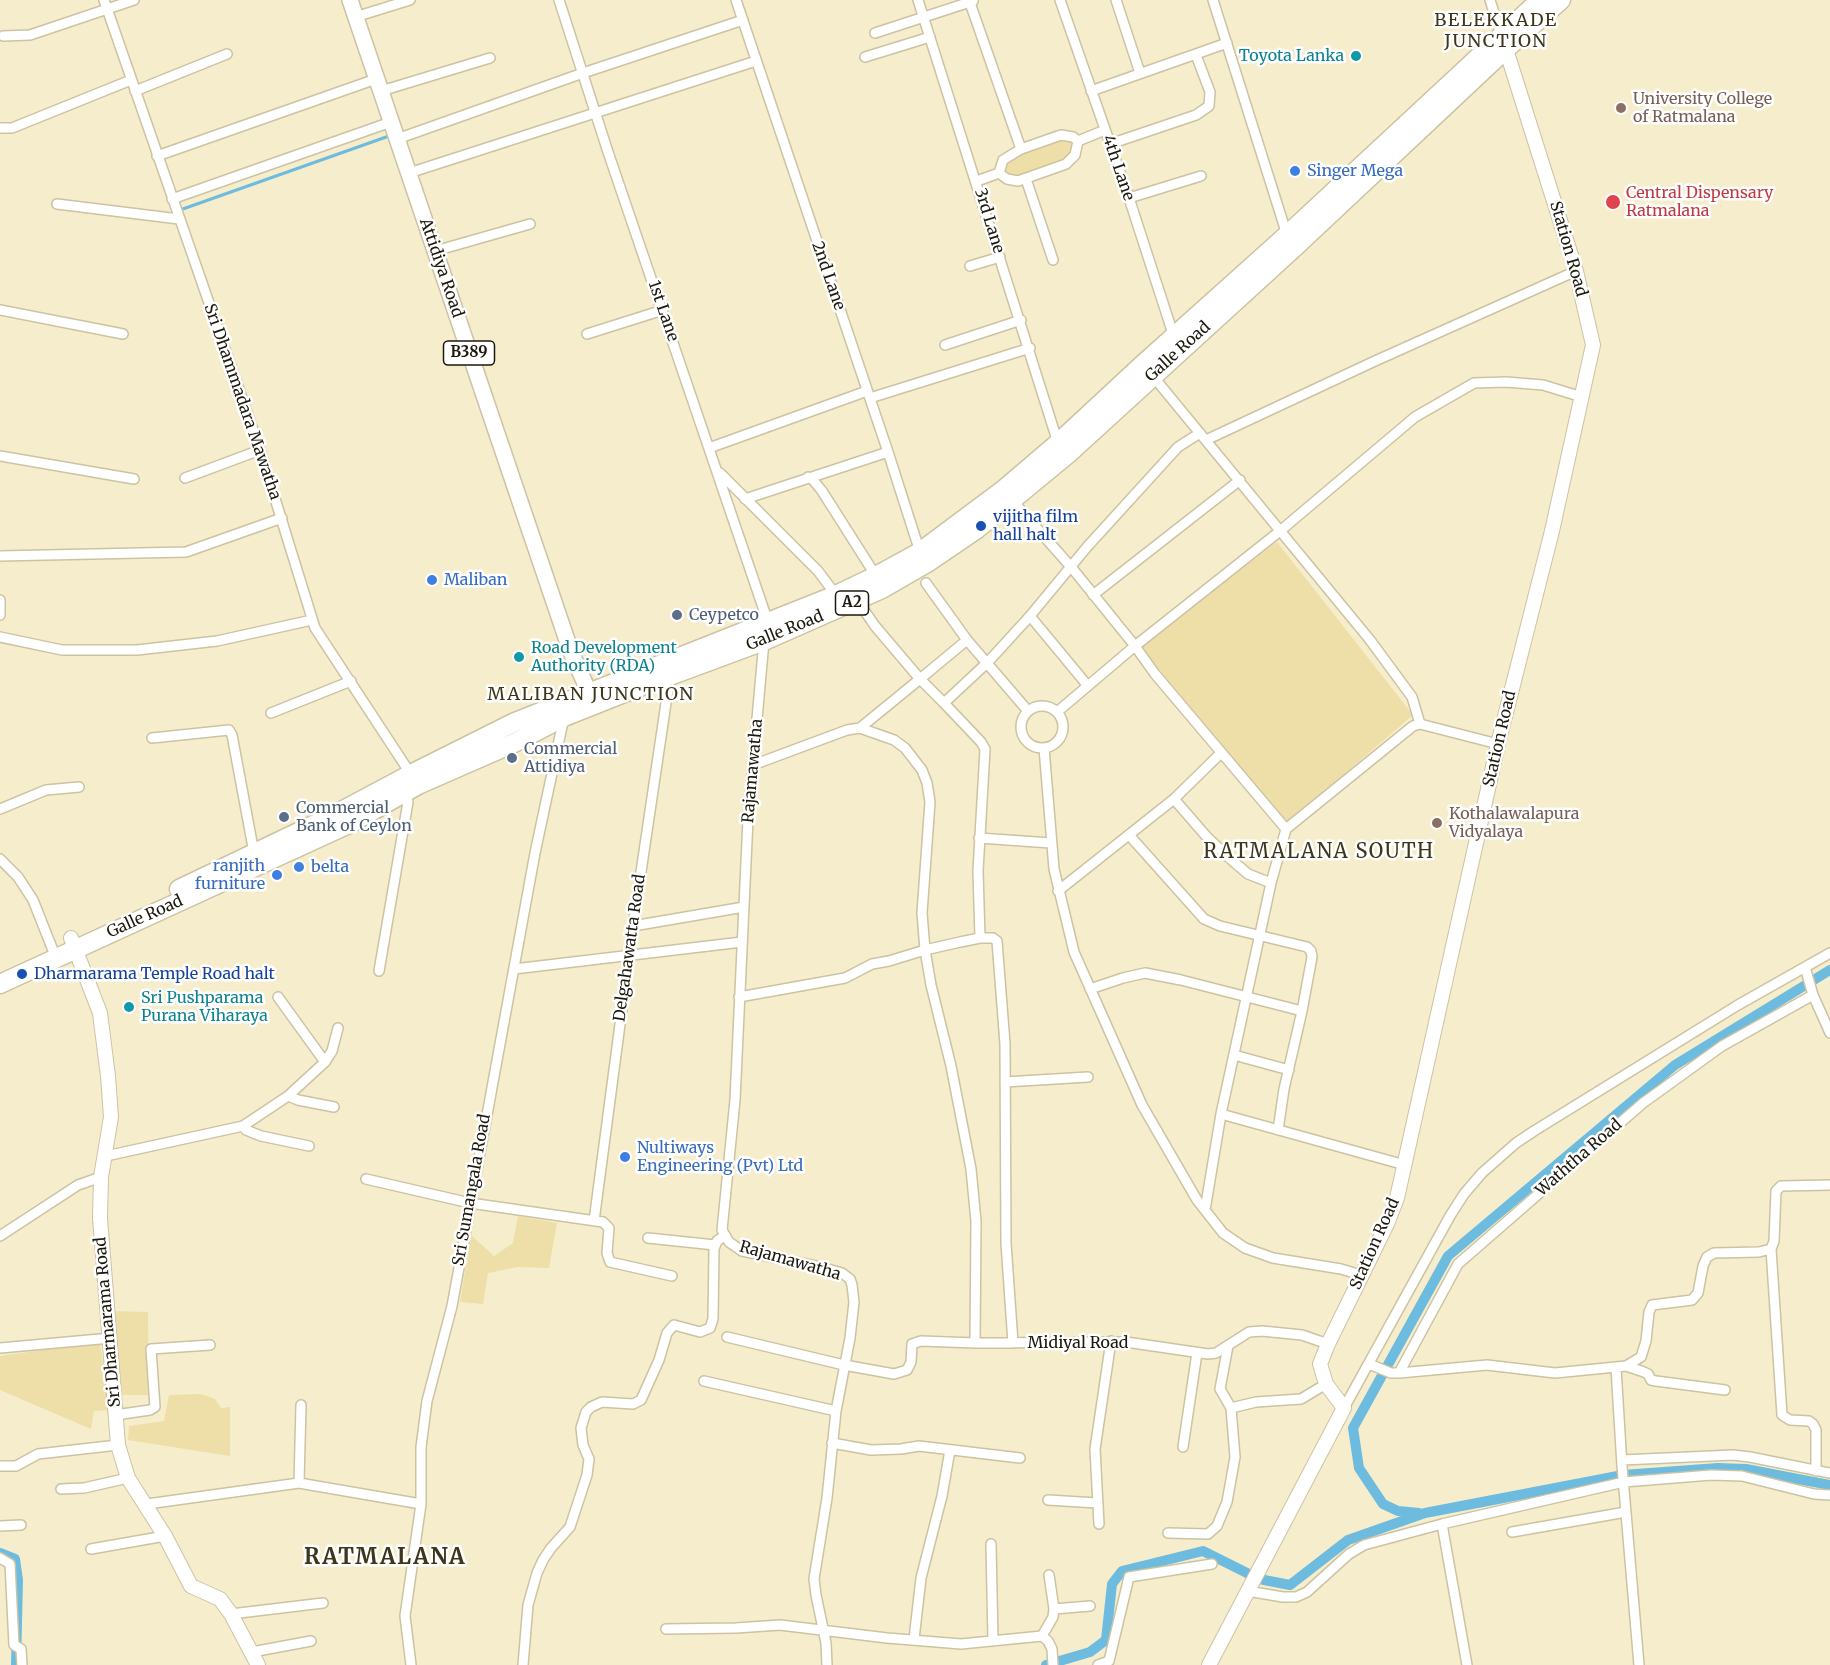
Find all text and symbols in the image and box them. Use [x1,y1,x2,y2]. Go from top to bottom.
district label: BELEKKADE JUNCTION [1434,10,1558,52]
place label: Toyota Lanka [1239,46,1344,66]
marker: Toyota Lanka [1349,49,1363,63]
place label: University College of Ratmalana [1633,89,1772,127]
marker: University College of Ratmalana [1614,101,1628,115]
street label: 4th Lane [1098,133,1138,203]
place label: Singer Mega [1307,161,1403,181]
marker: Singer Mega [1288,164,1302,178]
place label: Central Dispensary Ratmalana [1626,183,1773,221]
street label: 3rd Lane [970,186,1008,256]
marker: Central Dispensary Ratmalana [1604,193,1622,211]
street label: Station Road [1545,199,1591,299]
street label: Attidiya Road [415,216,467,320]
street label: 2nd Lane [807,239,849,313]
street label: 1st Lane [644,278,682,344]
street label: Sri Dhammadara Mawatha [199,301,285,503]
street label: Galle Road [1141,318,1215,386]
road number: B389 [444,341,494,365]
place label: vijitha film hall halt [993,507,1078,545]
marker: vijitha film hall halt [974,519,988,533]
place label: Maliban [444,570,507,590]
marker: Maliban [425,573,439,587]
road number: A2 [836,591,868,615]
place label: Ceypetco [689,605,759,625]
street label: Galle Road [744,607,826,655]
marker: Ceypetco [670,608,684,622]
place label: Road Development Authority (RDA) [531,638,677,676]
marker: Road Development Authority (RDA) [512,650,526,664]
district label: MALIBAN JUNCTION [487,684,695,706]
street label: Station Road [1480,689,1520,789]
street label: Rajamawatha [739,718,767,824]
place label: Commercial Attidiya [524,739,617,777]
marker: Commercial Attidiya [505,751,519,765]
place label: Commercial Bank of Ceylon [296,798,412,836]
place label: Kothalawalapura Vidyalaya [1449,804,1579,842]
marker: Commercial Bank of Ceylon [277,810,291,824]
marker: Kothalawalapura Vidyalaya [1430,816,1444,830]
district label: RATMALANA SOUTH [1203,840,1435,864]
place label: ranjith furniture [195,856,265,894]
place label: belta [311,857,349,877]
marker: belta [292,860,306,874]
marker: ranjith furniture [270,868,284,882]
street label: Delgahawatta Road [610,873,650,1023]
street label: Galle Road [104,892,186,942]
place label: Dharmarama Temple Road halt [34,964,275,984]
marker: Dharmarama Temple Road halt [15,967,29,981]
place label: Sri Pushparama Purana Viharaya [141,988,268,1026]
marker: Sri Pushparama Purana Viharaya [122,1000,136,1014]
street label: Sri Sumangala Road [449,1112,495,1268]
street label: Waththa Road [1532,1115,1626,1201]
place label: Nultiways Engineering (Pvt) Ltd [637,1138,803,1176]
marker: Nultiways Engineering (Pvt) Ltd [618,1150,632,1164]
street label: Station Road [1346,1195,1404,1293]
street label: Sri Dharmarama Road [91,1236,125,1408]
street label: Rajamawatha [737,1237,843,1285]
street label: Midiyal Road [1028,1333,1128,1353]
district label: RATMALANA [304,1545,466,1571]

